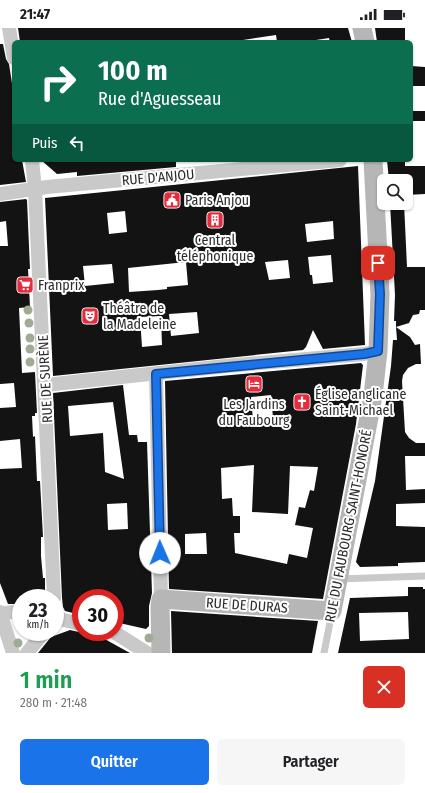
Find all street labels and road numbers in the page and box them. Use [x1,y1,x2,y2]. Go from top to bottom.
street label: RUE D'ANJOU [121,166,195,189]
street label: RUE DE SURÈNE [34,334,56,423]
street label: RUE DU FAUBOURG SAINT-HONORÉ [320,428,376,624]
street label: RUE DE DURAS [206,594,288,617]

